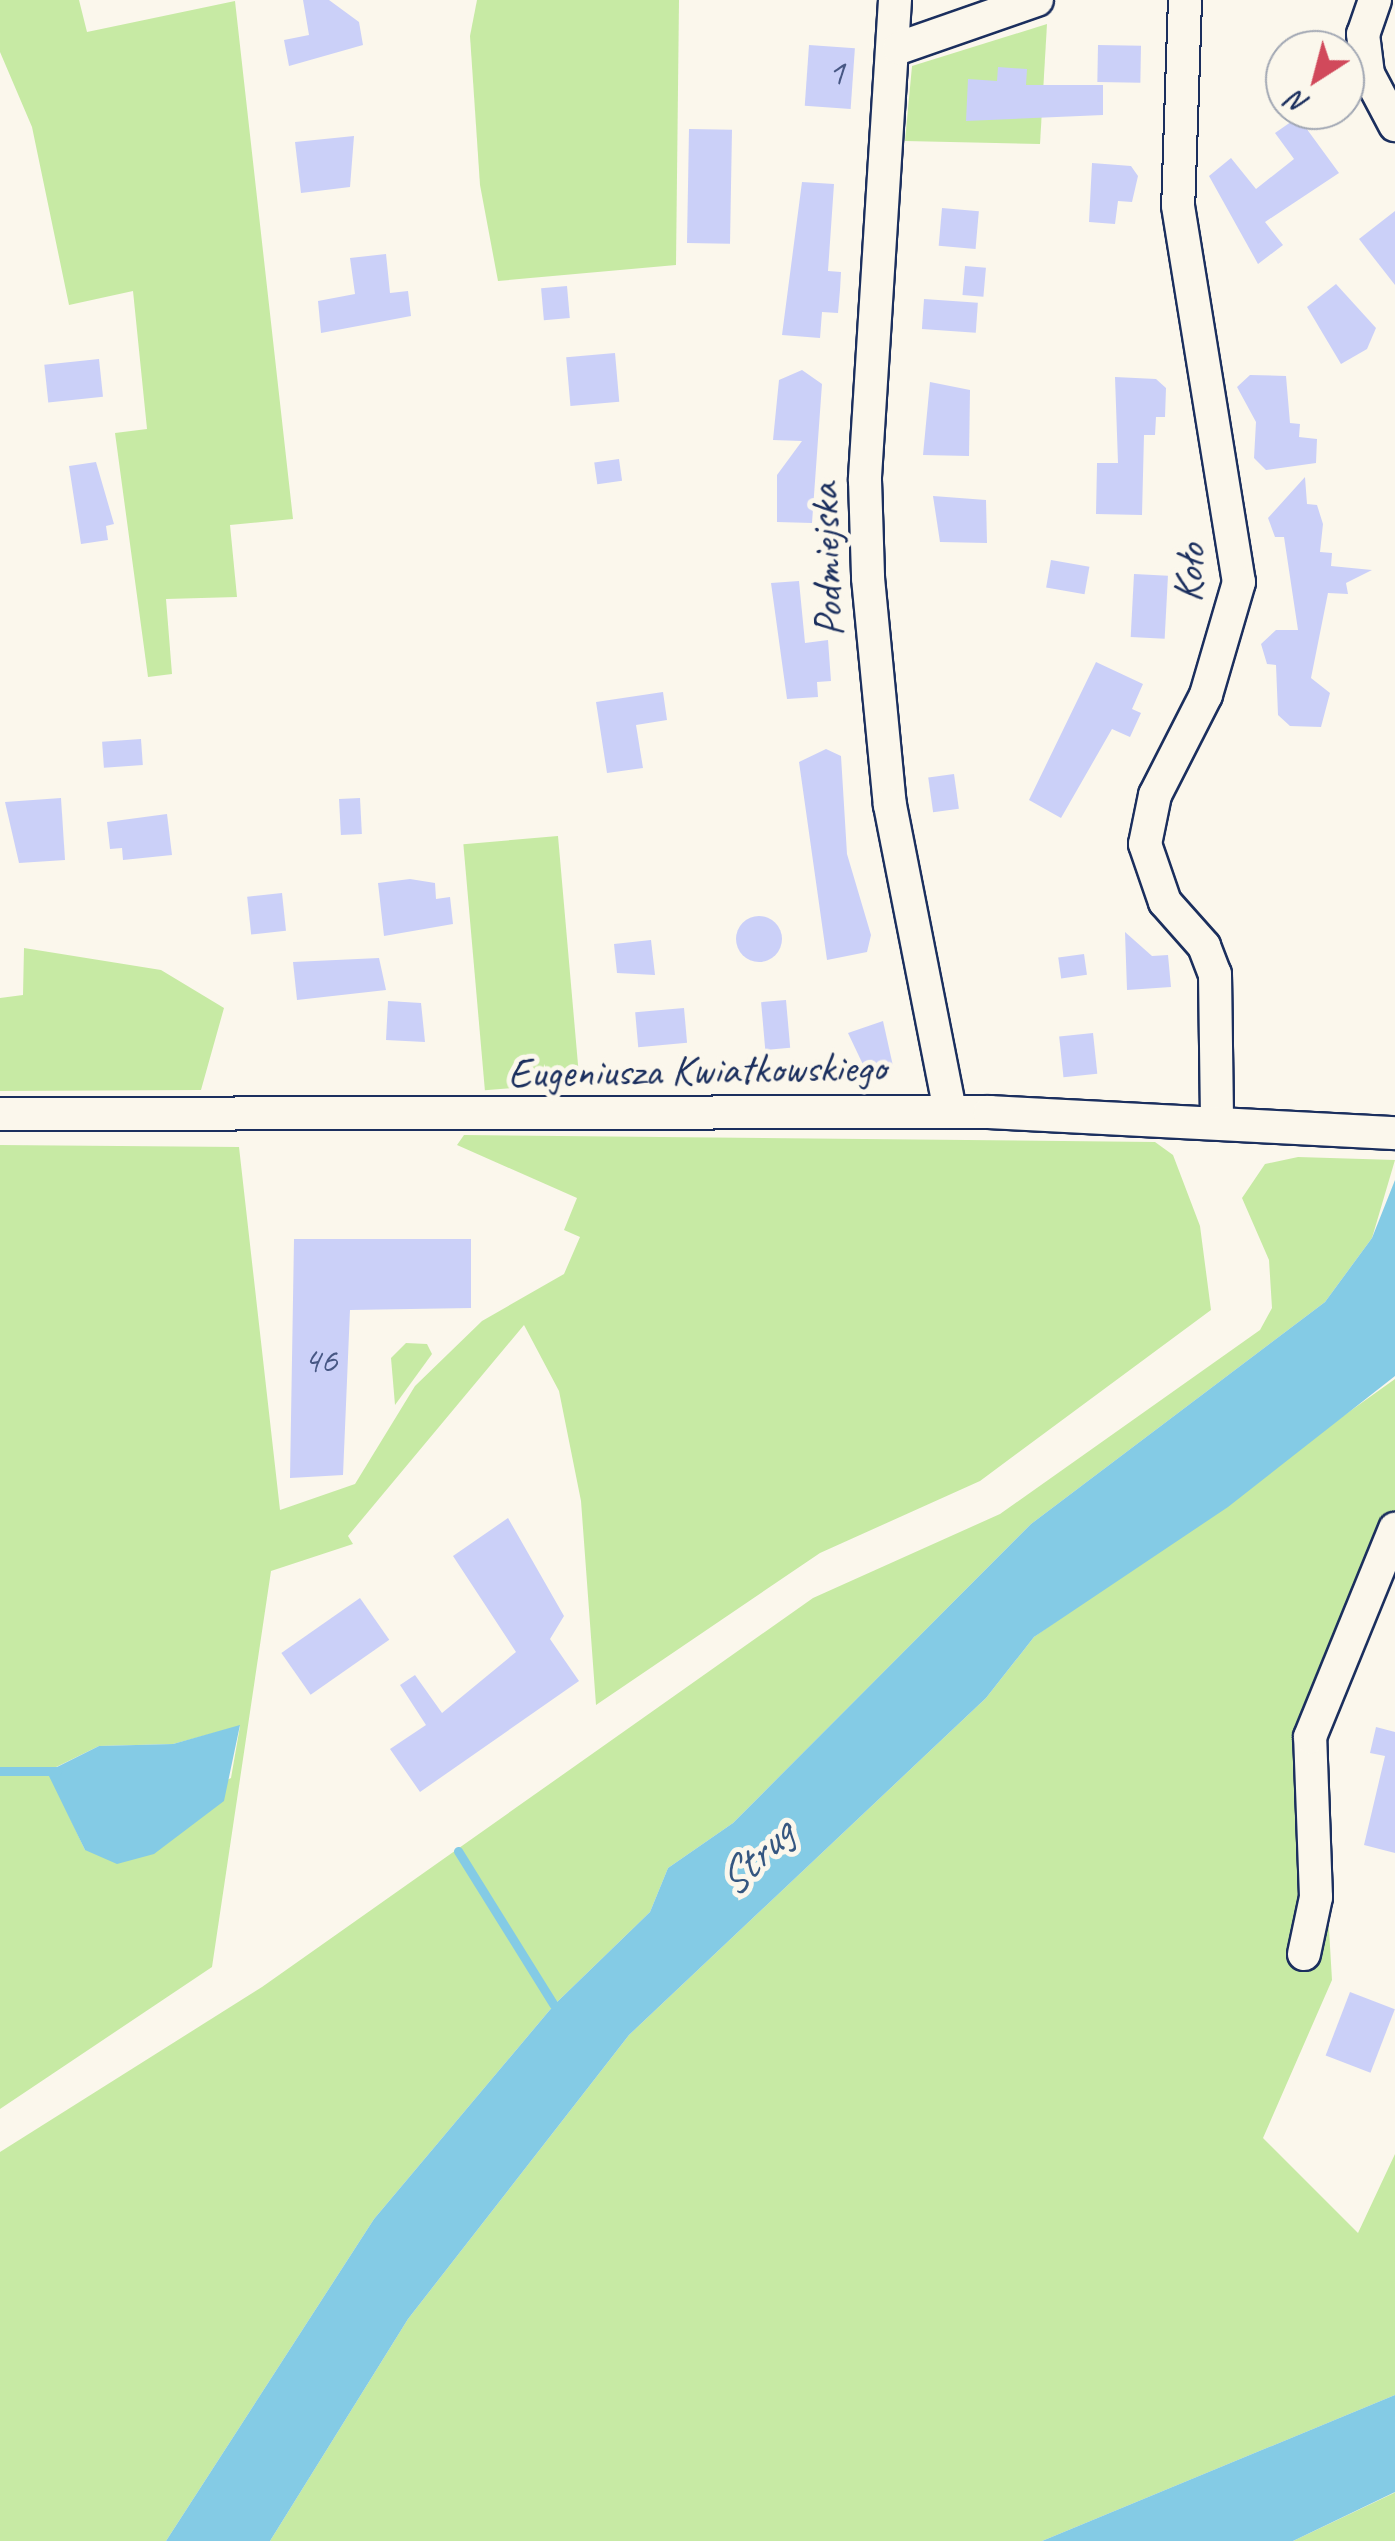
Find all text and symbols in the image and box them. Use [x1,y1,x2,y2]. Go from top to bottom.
north arrow [1265,30,1365,130]
house number: 1 [827,49,845,95]
text: N [1281,84,1316,122]
street label: Podmiejska [799,482,855,638]
street label: Koło [1163,542,1217,604]
street label: Eugeniusza Kwiatkowskiego [509,1043,885,1099]
house number: 46 [303,1337,337,1383]
water label: Strug [705,1808,805,1908]

